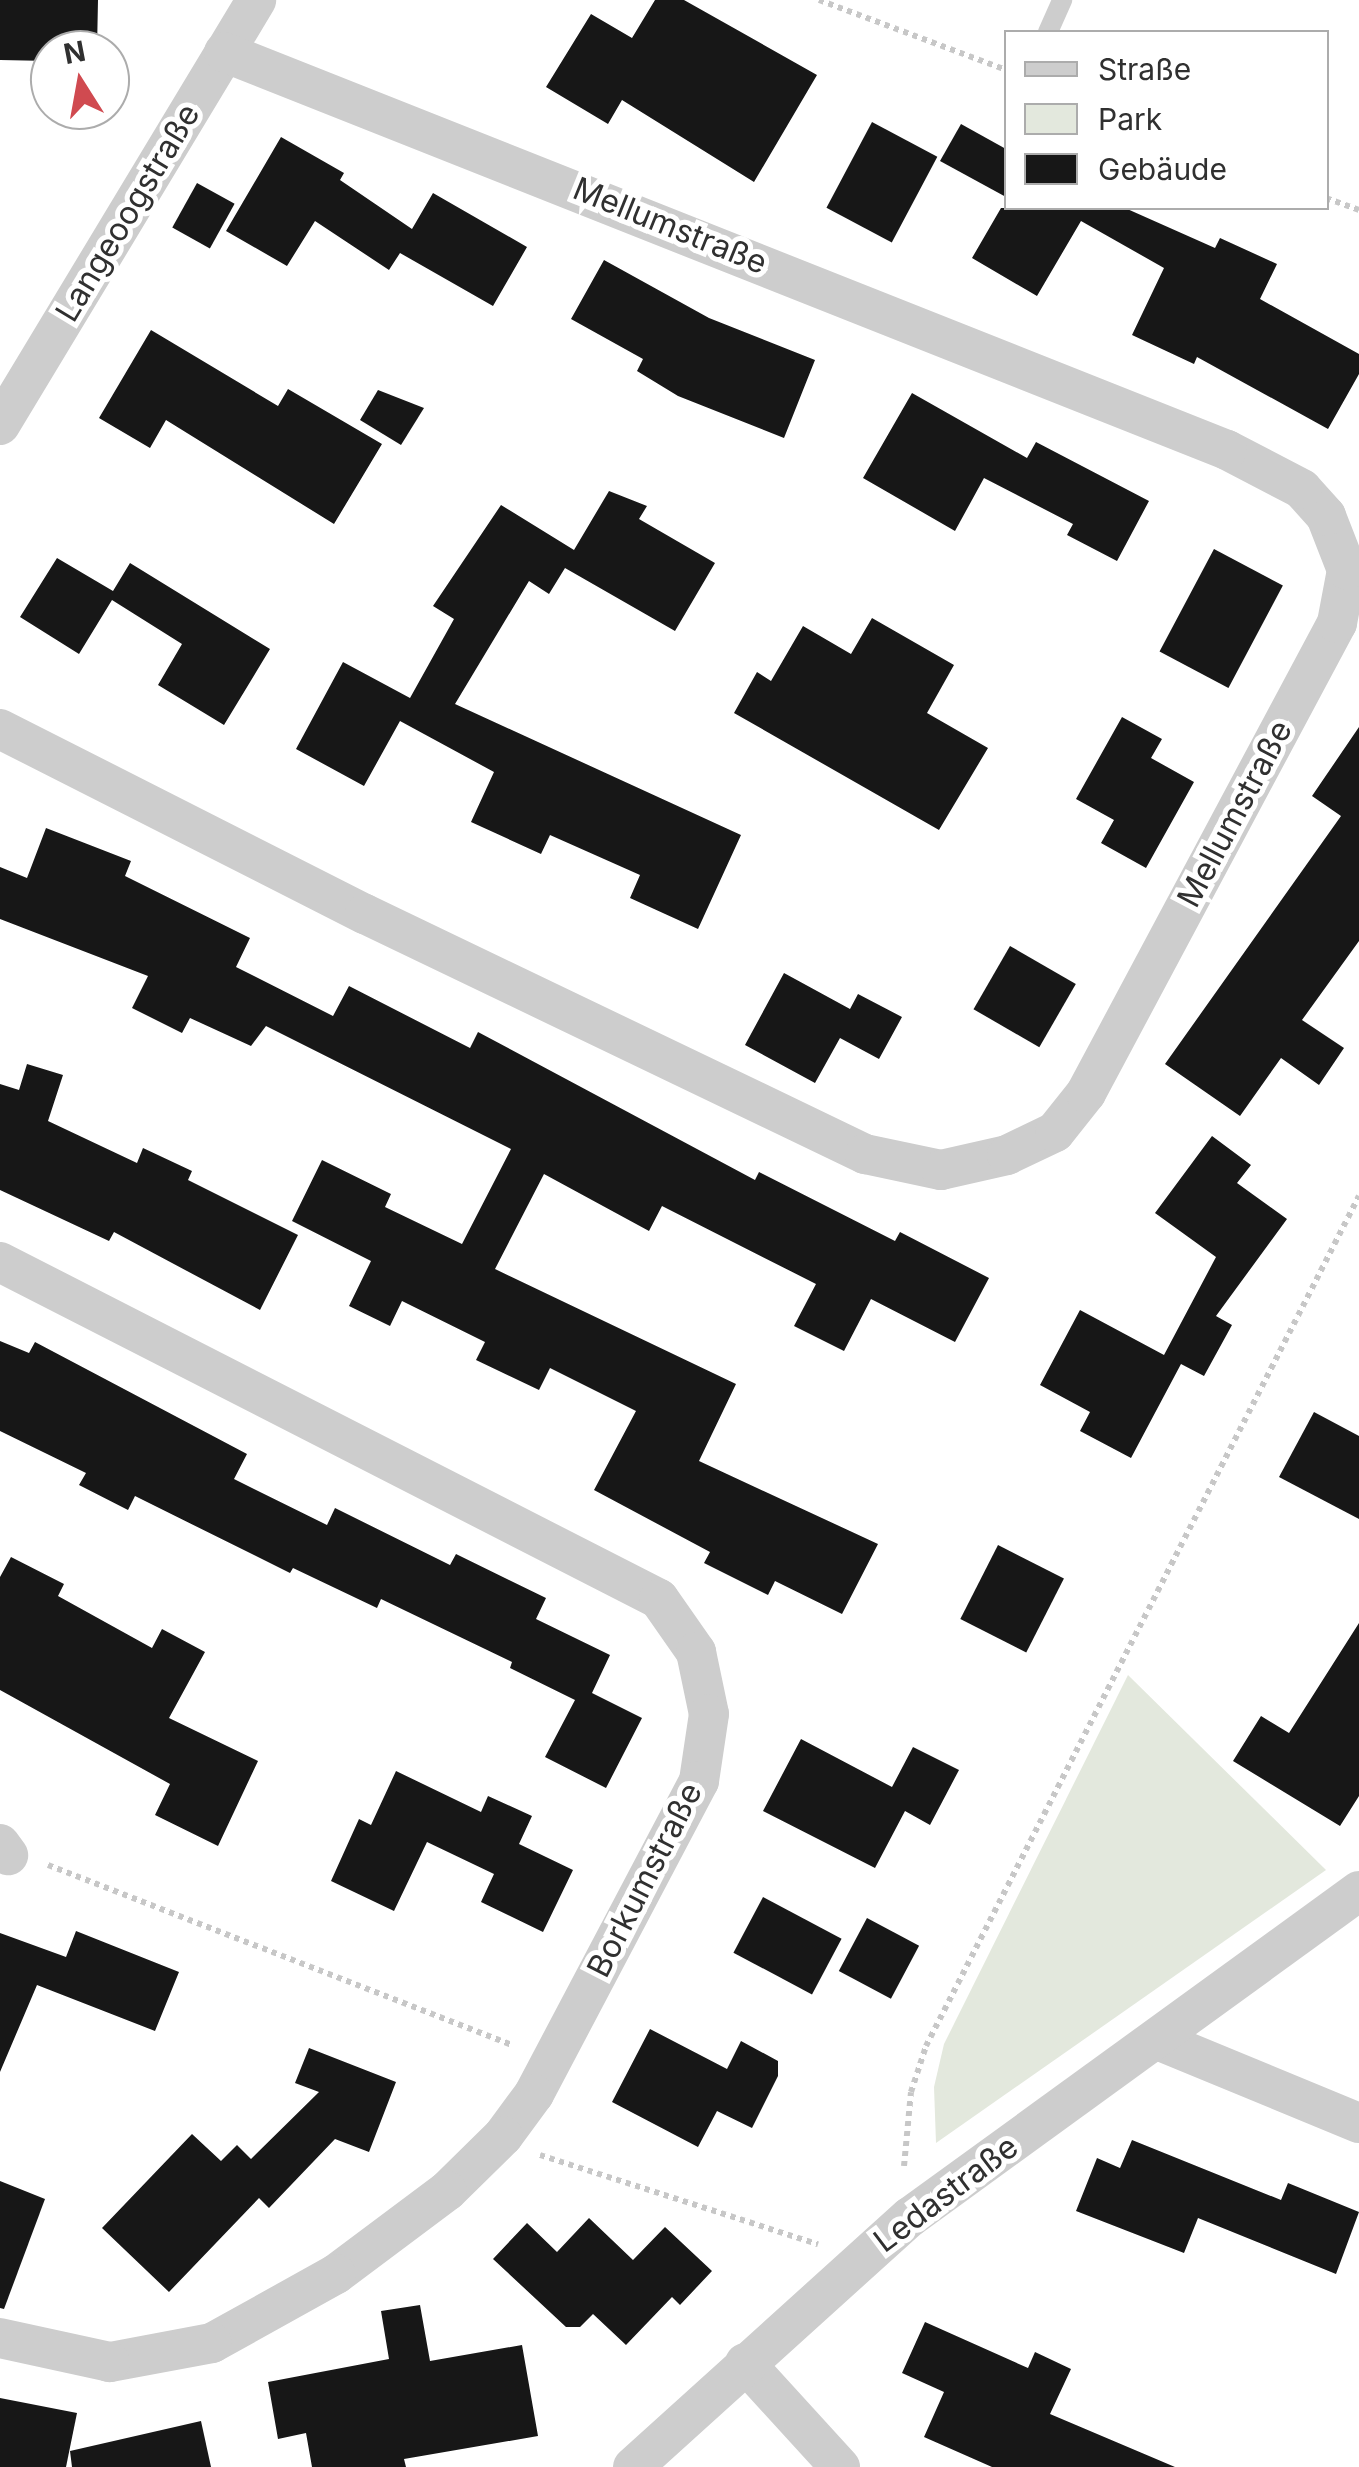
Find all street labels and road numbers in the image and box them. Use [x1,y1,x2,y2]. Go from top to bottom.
street label: Langeoogstraße [48,97,208,329]
street label: Mellumstraße [567,170,773,282]
street label: Mellumstraße [1170,714,1300,914]
street label: Borkumstraße [580,1776,710,1984]
street label: Ledastraße [867,2127,1025,2261]

